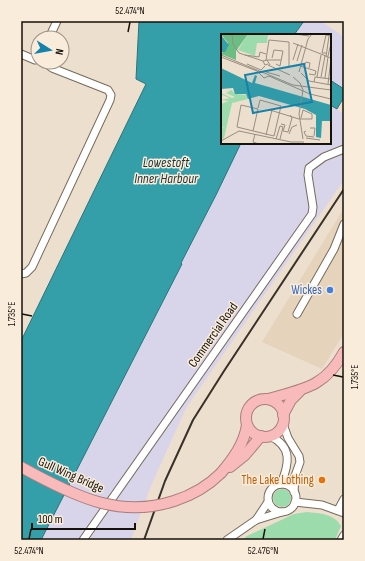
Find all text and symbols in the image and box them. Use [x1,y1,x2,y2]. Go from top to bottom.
text: 52.474°N [115,5,145,17]
north arrow [30,30,70,70]
inset map [221,34,331,144]
text: N [52,48,66,56]
water label: Lowestoft Inner Harbour [134,154,199,187]
place label: Wickes [291,282,322,298]
marker: Wickes [325,285,335,295]
street label: Commercial Road [185,299,241,371]
text: 1.735°E [6,302,18,326]
text: 1.735°E [349,365,361,389]
street label: Gull Wing Bridge [36,453,106,497]
place label: The Lake Lothing [241,472,314,488]
marker: The Lake Lothing [317,475,327,485]
scale bar [32,505,135,531]
text: 100 m [38,512,63,527]
text: 52.474°N [14,545,44,557]
text: 52.476°N [248,545,278,557]

